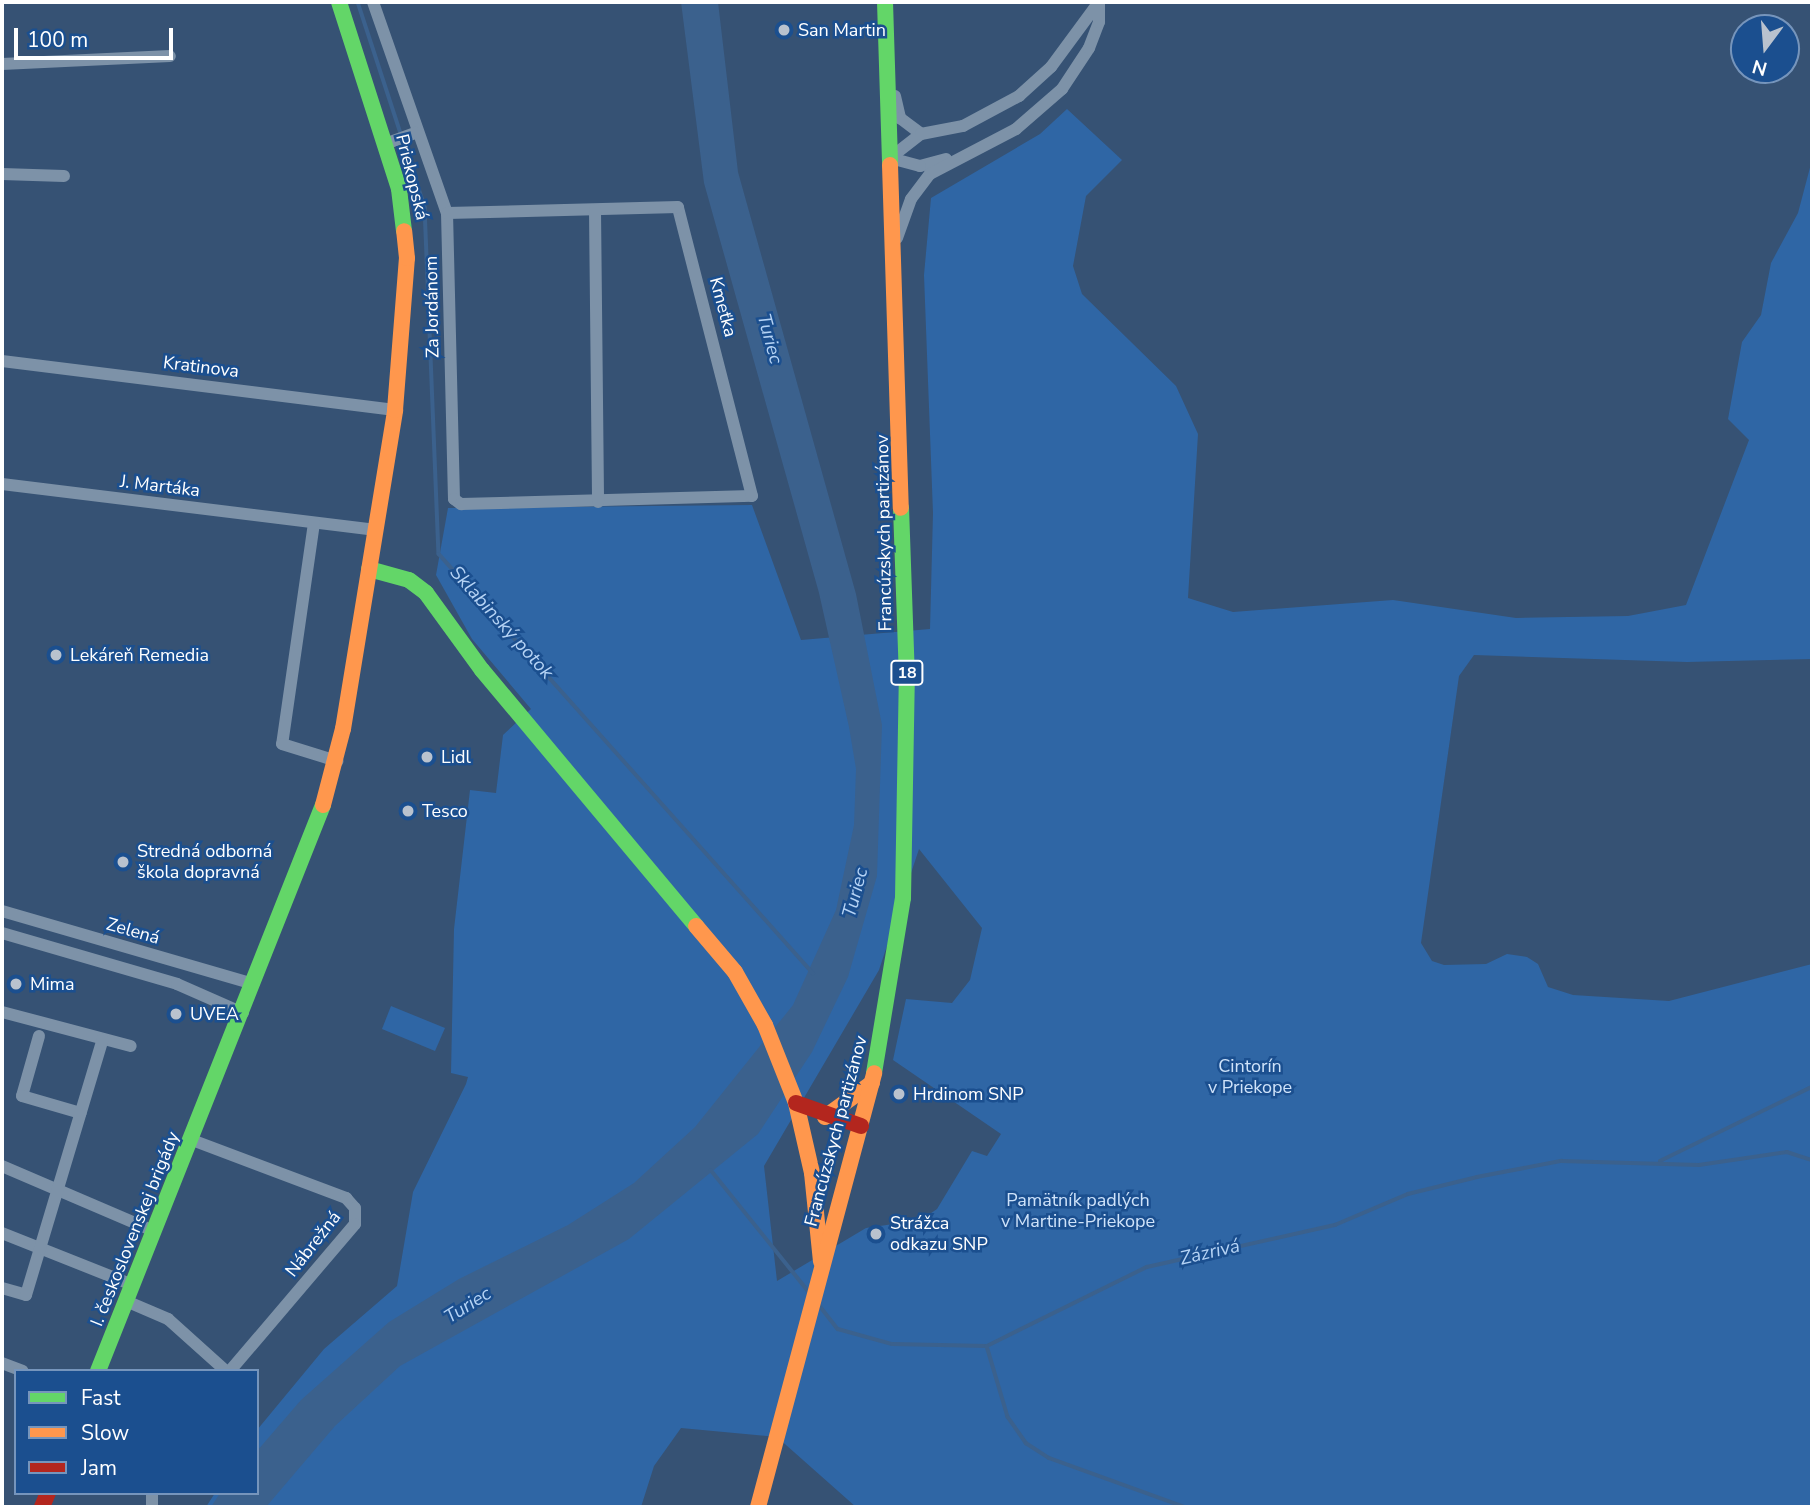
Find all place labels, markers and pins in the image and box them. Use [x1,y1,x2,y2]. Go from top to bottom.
place label: San Martin [798,19,886,41]
marker: San Martin [776,22,792,38]
place label: Lekáreň Remedia [70,644,209,666]
marker: Lekáreň Remedia [48,647,64,663]
place label: Lidl [441,746,471,768]
marker: Lidl [419,749,435,765]
place label: Tesco [422,800,468,822]
marker: Tesco [400,803,416,819]
place label: Stredná odborná škola dopravná [137,841,272,884]
marker: Stredná odborná škola dopravná [115,854,131,870]
place label: Mima [30,973,75,995]
marker: Mima [8,976,24,992]
place label: UVEA [190,1003,239,1025]
marker: UVEA [168,1006,184,1022]
place label: Hrdinom SNP [913,1083,1024,1105]
marker: Hrdinom SNP [891,1086,907,1102]
place label: Strážca odkazu SNP [890,1213,988,1256]
marker: Strážca odkazu SNP [868,1226,884,1242]

